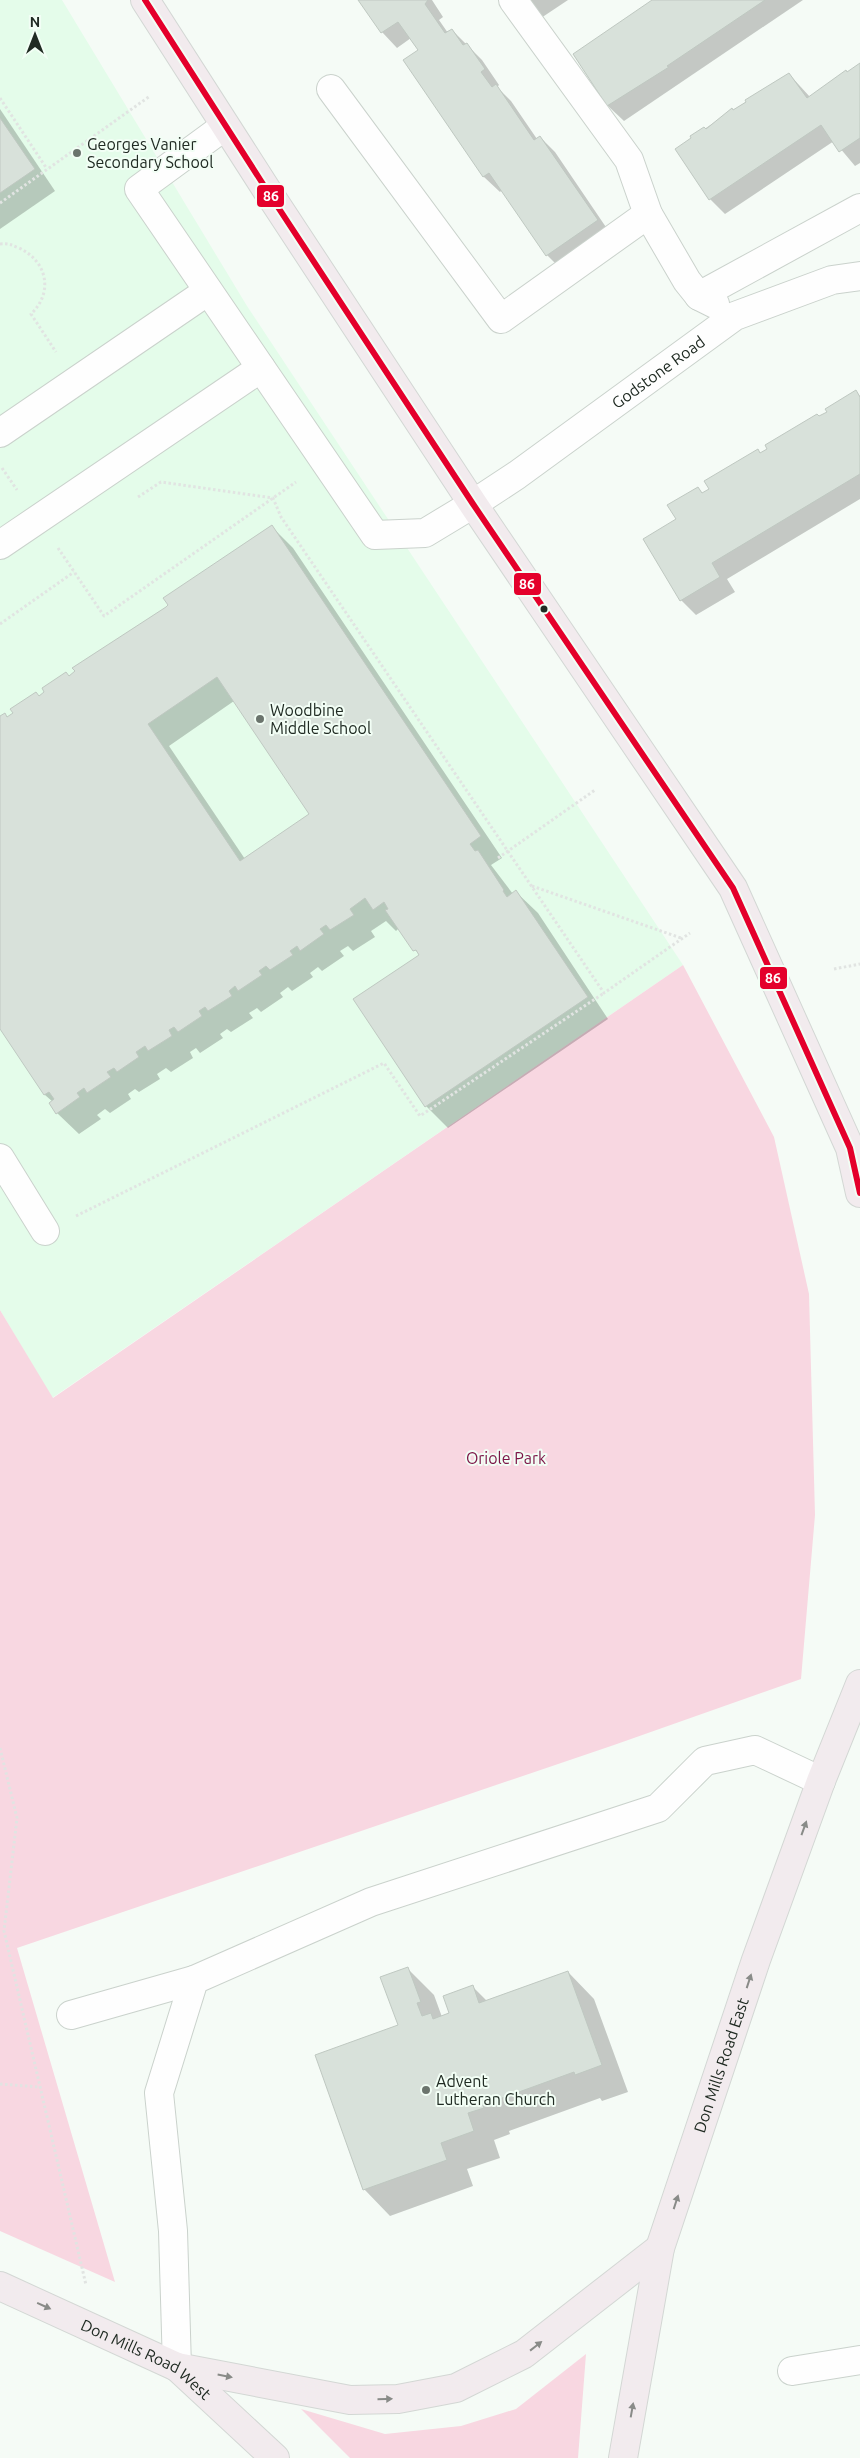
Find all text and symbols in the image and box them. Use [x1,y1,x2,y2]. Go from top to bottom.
north arrow [10,10,60,60]
text: N [30,14,40,30]
place label: Georges Vanier Secondary School [87,135,213,171]
marker: Georges Vanier Secondary School [71,147,83,159]
line badge: 86 [256,184,285,208]
text: 86 [263,188,279,204]
street label: Godstone Road [608,332,708,412]
line badge: 86 [513,572,542,596]
text: 86 [519,576,535,592]
unlabelled marker [539,604,549,614]
place label: Woodbine Middle School [270,701,371,737]
marker: Woodbine Middle School [254,713,266,725]
line badge: 86 [759,966,788,990]
text: 86 [765,970,781,986]
park label: Oriole Park [466,1449,546,1467]
one-way arrow [800,1820,808,1835]
one-way arrow [746,1974,753,1989]
street label: Don Mills Road East [690,1995,752,2135]
place label: Advent Lutheran Church [436,2072,555,2108]
marker: Advent Lutheran Church [420,2084,432,2096]
one-way arrow [672,2194,680,2209]
one-way arrow [37,2303,51,2311]
street label: Don Mills Road West [78,2315,215,2403]
one-way arrow [529,2340,542,2351]
one-way arrow [217,2372,232,2380]
one-way arrow [377,2395,393,2403]
one-way arrow [628,2402,636,2418]

